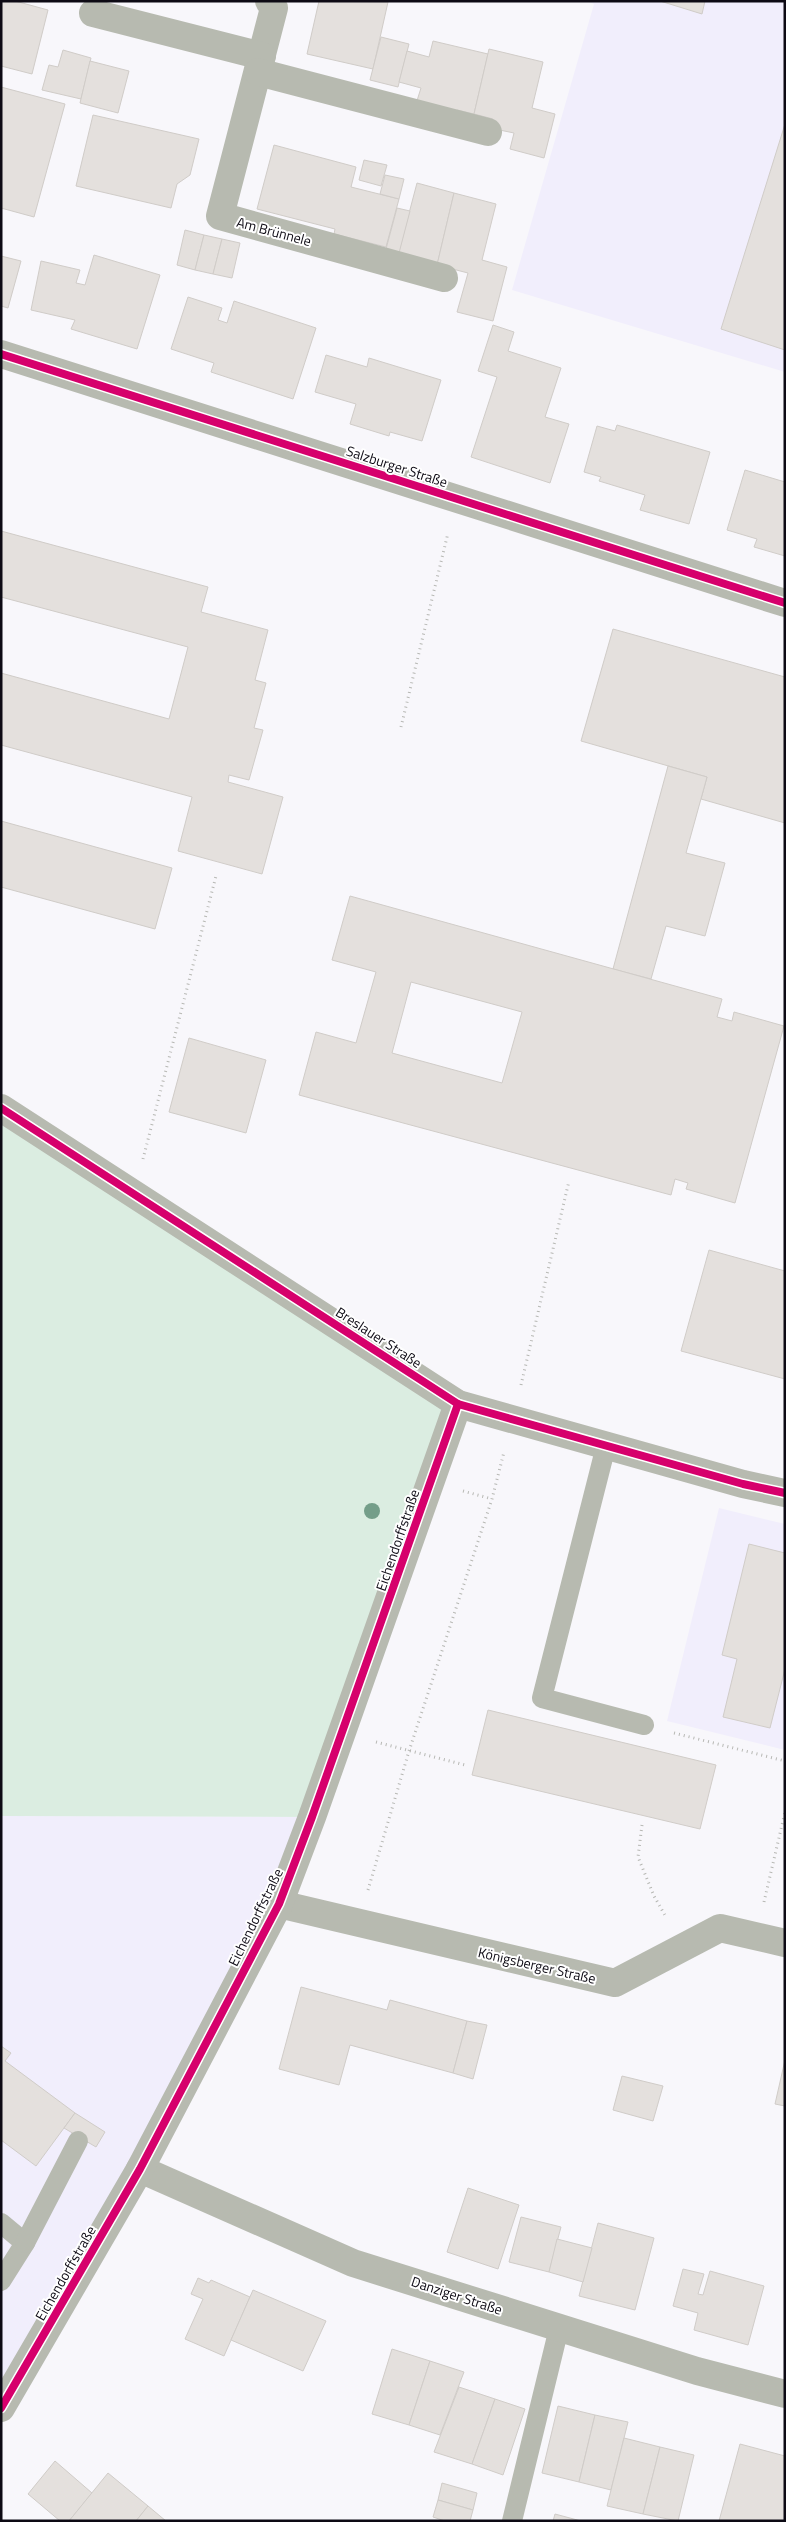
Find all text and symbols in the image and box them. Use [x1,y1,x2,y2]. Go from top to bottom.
street label: Am Brünnele [234,211,314,251]
street label: Salzburger Straße [344,440,450,492]
street label: Breslauer Straße [332,1301,426,1373]
street label: Eichendorffstraße [370,1486,424,1594]
street label: Eichendorffstraße [222,1865,288,1969]
street label: Königsberger Straße [476,1941,598,1989]
street label: Eichendorffstraße [29,2222,101,2324]
street label: Danziger Straße [409,2270,505,2320]

